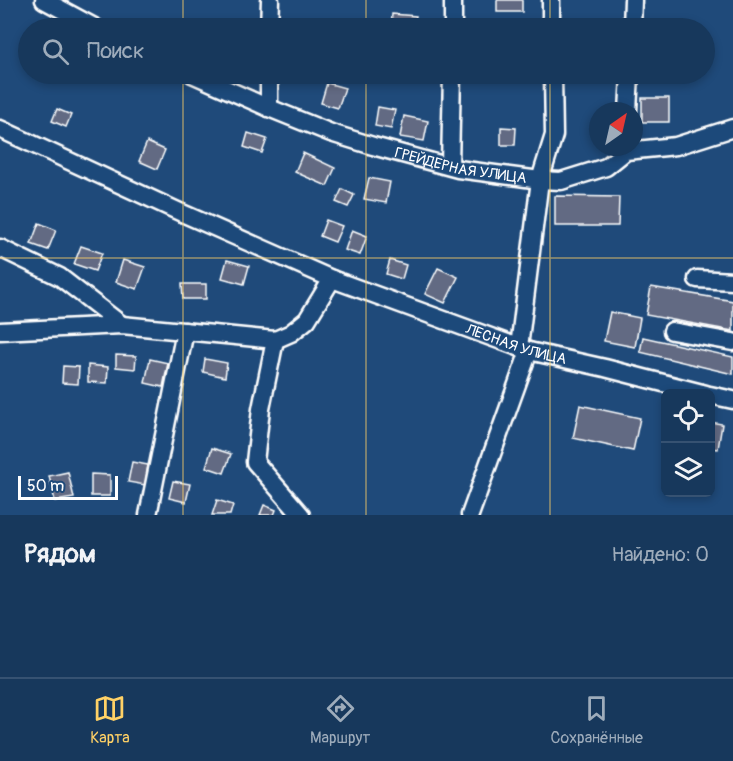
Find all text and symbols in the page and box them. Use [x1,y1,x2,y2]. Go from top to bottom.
search box [18,18,715,84]
icon: search [39,35,72,68]
text: Поиск [87,37,144,65]
north arrow [589,102,643,156]
street label: ГРЕЙДЕРНАЯ УЛИЦА [393,143,528,188]
street label: ЛЕСНАЯ УЛИЦА [462,319,569,369]
map controls [661,389,715,497]
button: locate [661,389,715,443]
button: layers [661,443,715,497]
scale bar [18,473,118,500]
text: 50 m [27,476,64,496]
text: Рядом [24,538,96,570]
text: Найдено: 0 [612,542,709,567]
tab: Карта [90,692,130,748]
tab: Маршрут [310,692,370,748]
tab: Сохранённые [551,692,643,748]

